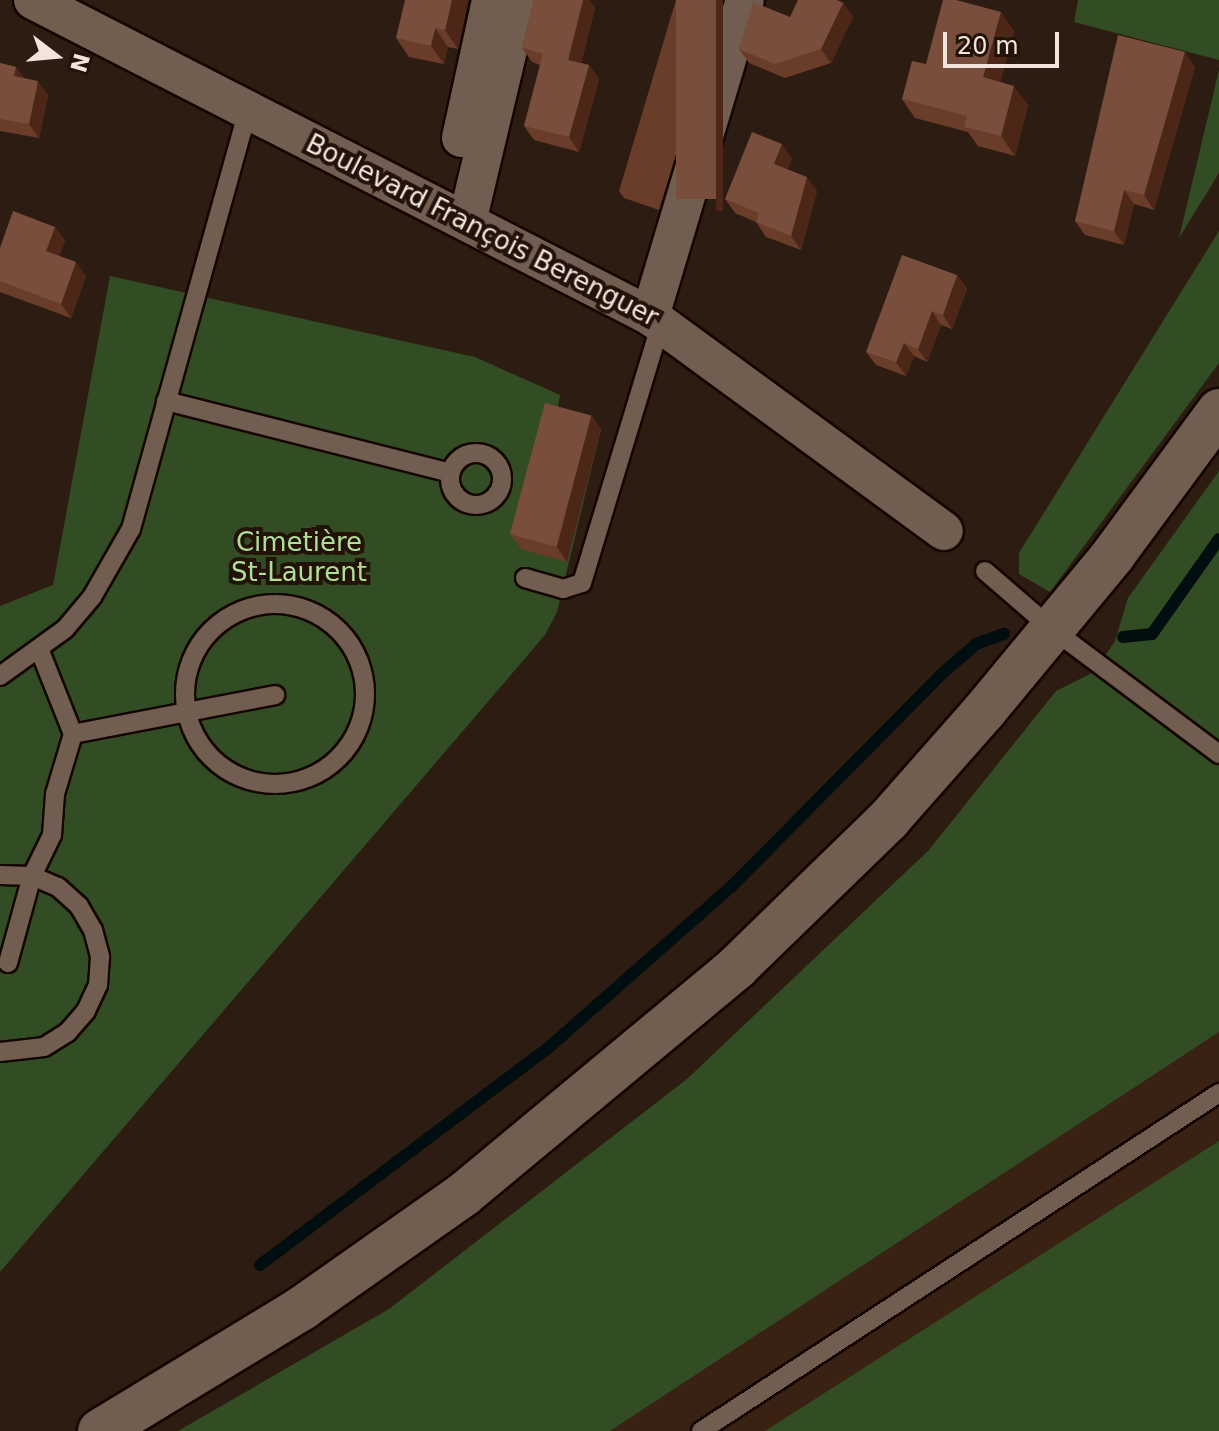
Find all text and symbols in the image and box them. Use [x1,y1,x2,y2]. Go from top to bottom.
north arrow [16,16,96,96]
scale bar [947,16,1063,66]
text: 20 m [957,32,1019,60]
text: N [65,50,94,75]
street label: Boulevard François Berenguer [301,128,663,334]
park label: Cimetière St-Laurent [231,527,367,588]

